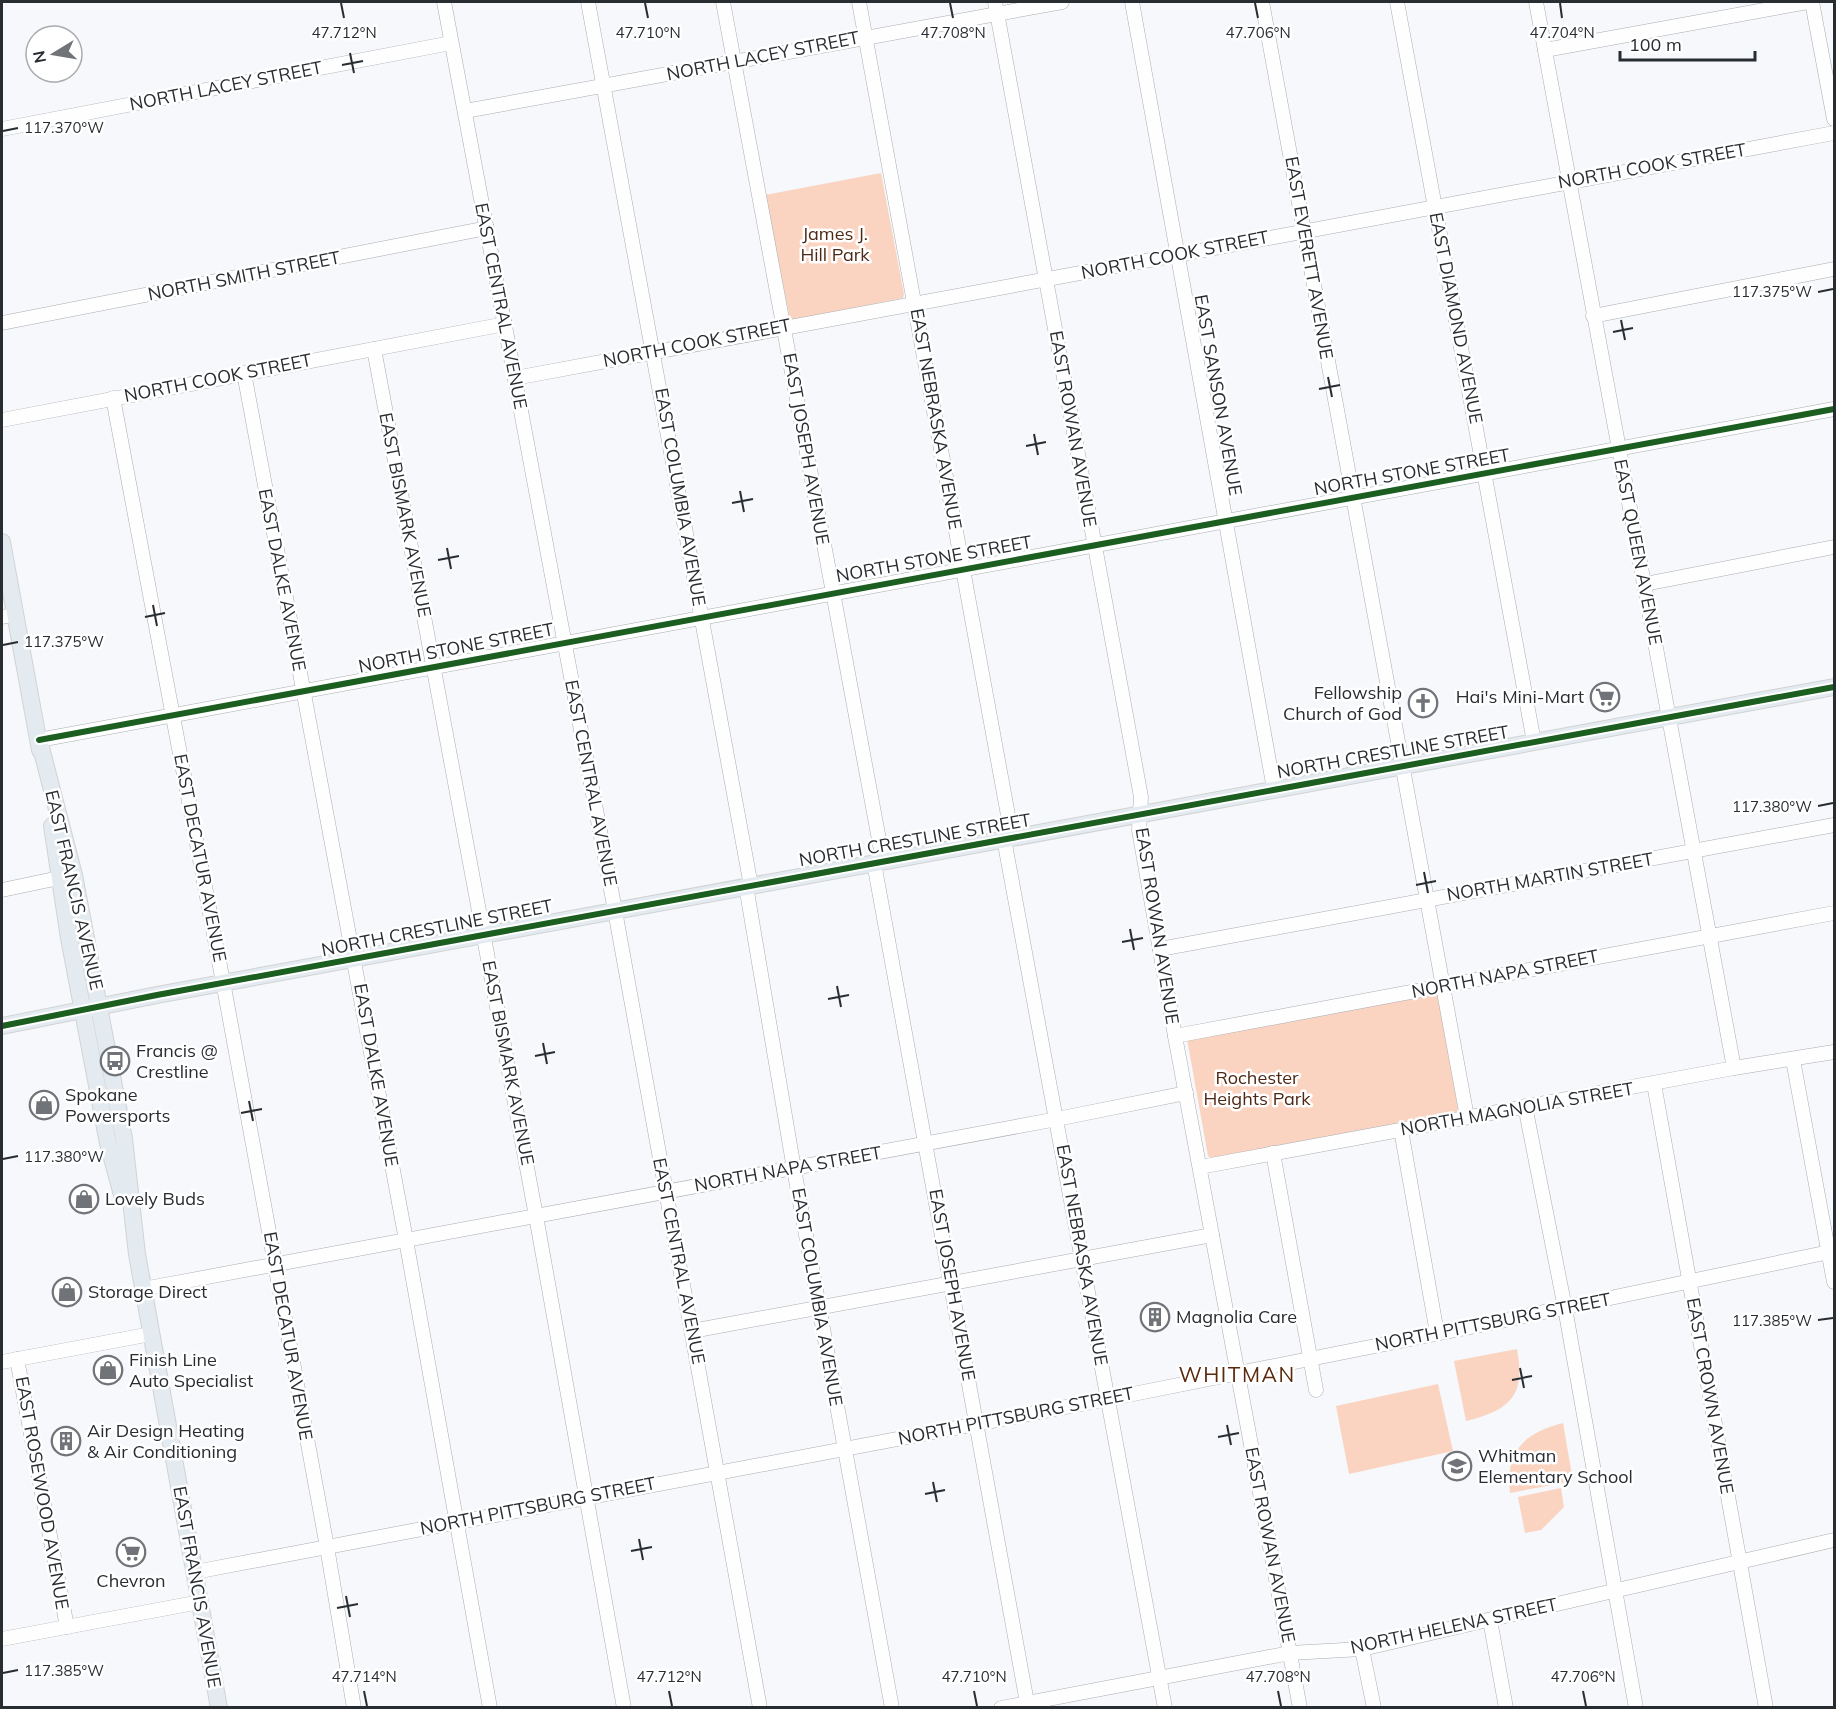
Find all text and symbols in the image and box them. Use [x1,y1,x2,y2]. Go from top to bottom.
text: 47.712°N [311,23,377,42]
text: 47.710°N [615,23,681,42]
text: 47.708°N [920,23,986,42]
text: 47.706°N [1225,23,1291,42]
text: 47.704°N [1529,23,1595,42]
north arrow [24,24,84,84]
scale bar [1620,24,1755,62]
street label: NORTH LACEY STREET [665,26,861,85]
text: 100 m [1629,33,1682,56]
text: N [28,49,50,65]
street label: NORTH LACEY STREET [128,56,324,115]
text: 117.370°W [24,118,104,137]
street label: NORTH COOK STREET [1556,138,1748,193]
street label: EAST EVERETT AVENUE [1280,155,1339,361]
street label: EAST CENTRAL AVENUE [470,201,533,411]
street label: EAST DIAMOND AVENUE [1425,210,1488,426]
park label: James J. Hill Park [800,222,870,266]
street label: NORTH COOK STREET [1079,225,1271,284]
street label: NORTH SMITH STREET [146,246,342,305]
text: 117.375°W [1732,282,1812,301]
street label: EAST SANSON AVENUE [1189,293,1247,497]
street label: EAST NEBRASKA AVENUE [906,307,967,531]
street label: NORTH COOK STREET [601,313,793,372]
street label: EAST ROWAN AVENUE [1045,329,1102,529]
street label: NORTH COOK STREET [122,348,314,407]
street label: EAST JOSEPH AVENUE [778,351,835,547]
street label: EAST COLUMBIA AVENUE [650,386,711,608]
street label: EAST BISMARK AVENUE [374,411,437,619]
street label: NORTH STONE STREET [1312,443,1512,500]
street label: EAST QUEEN AVENUE [1609,457,1668,647]
street label: EAST DALKE AVENUE [254,487,311,673]
street label: NORTH STONE STREET [834,530,1034,587]
street label: NORTH STONE STREET [356,617,556,678]
text: 117.375°W [24,632,104,651]
street label: EAST CENTRAL AVENUE [560,678,623,888]
place label: Fellowship Church of God [1283,681,1402,725]
supermarket icon: Hai's Mini-Mart [1589,681,1621,713]
place label: Hai's Mini-Mart [1456,685,1584,708]
church icon: Fellowship Church of God [1407,687,1439,719]
street label: NORTH CRESTLINE STREET [1275,720,1511,783]
street label: EAST DECATUR AVENUE [169,752,232,964]
street label: EAST FRANCIS AVENUE [40,788,109,992]
text: 117.380°W [1732,797,1812,816]
street label: NORTH CRESTLINE STREET [797,808,1033,871]
street label: EAST ROWAN AVENUE [1131,826,1184,1026]
street label: NORTH MARTIN STREET [1445,847,1655,906]
street label: NORTH CRESTLINE STREET [319,894,555,961]
street label: NORTH NAPA STREET [1409,944,1600,1003]
street label: EAST BISMARK AVENUE [477,959,540,1167]
street label: EAST DALKE AVENUE [349,982,404,1168]
place label: Francis @ Crestline [136,1039,218,1083]
bus stop icon: Francis @ Crestline [99,1045,131,1077]
park label: Rochester Heights Park [1203,1066,1311,1110]
street label: NORTH MAGNOLIA STREET [1399,1077,1635,1140]
place label: Spokane Powersports [65,1083,171,1127]
shop icon: Spokane Powersports [28,1089,60,1121]
street label: NORTH NAPA STREET [692,1141,884,1196]
street label: EAST NEBRASKA AVENUE [1052,1143,1113,1367]
text: 117.380°W [24,1147,104,1166]
street label: EAST CENTRAL AVENUE [648,1156,711,1366]
shop icon: Lovely Buds [68,1183,100,1215]
street label: EAST COLUMBIA AVENUE [787,1186,848,1408]
place label: Lovely Buds [105,1187,205,1210]
street label: EAST JOSEPH AVENUE [924,1187,981,1383]
street label: EAST DECATUR AVENUE [259,1230,318,1442]
shop icon: Storage Direct [51,1276,83,1308]
place label: Storage Direct [88,1280,207,1303]
street label: NORTH PITTSBURG STREET [1373,1287,1613,1356]
street label: EAST CROWN AVENUE [1682,1296,1739,1496]
building icon: Magnolia Care [1139,1301,1171,1333]
place label: Magnolia Care [1176,1305,1297,1328]
text: 117.385°W [1732,1311,1812,1330]
place label: Finish Line Auto Specialist [129,1348,253,1392]
shop icon: Finish Line Auto Specialist [92,1354,124,1386]
district label: WHITMAN [1178,1361,1296,1387]
street label: EAST ROSEWOOD AVENUE [11,1375,74,1611]
street label: NORTH PITTSBURG STREET [896,1381,1136,1450]
place label: Air Design Heating & Air Conditioning [87,1419,245,1463]
building icon: Air Design Heating & Air Conditioning [50,1425,82,1457]
place label: Whitman Elementary School [1478,1444,1633,1488]
street label: EAST ROWAN AVENUE [1240,1445,1301,1645]
school or university icon: Whitman Elementary School [1441,1450,1473,1482]
street label: NORTH PITTSBURG STREET [418,1471,658,1540]
street label: EAST FRANCIS AVENUE [168,1484,227,1690]
supermarket icon: Chevron [115,1536,147,1568]
place label: Chevron [96,1569,166,1592]
street label: NORTH HELENA STREET [1348,1592,1560,1659]
text: 117.385°W [24,1661,104,1680]
text: 47.714°N [331,1667,397,1686]
text: 47.712°N [636,1667,702,1686]
text: 47.710°N [941,1667,1007,1686]
text: 47.708°N [1245,1667,1311,1686]
text: 47.706°N [1550,1667,1616,1686]

